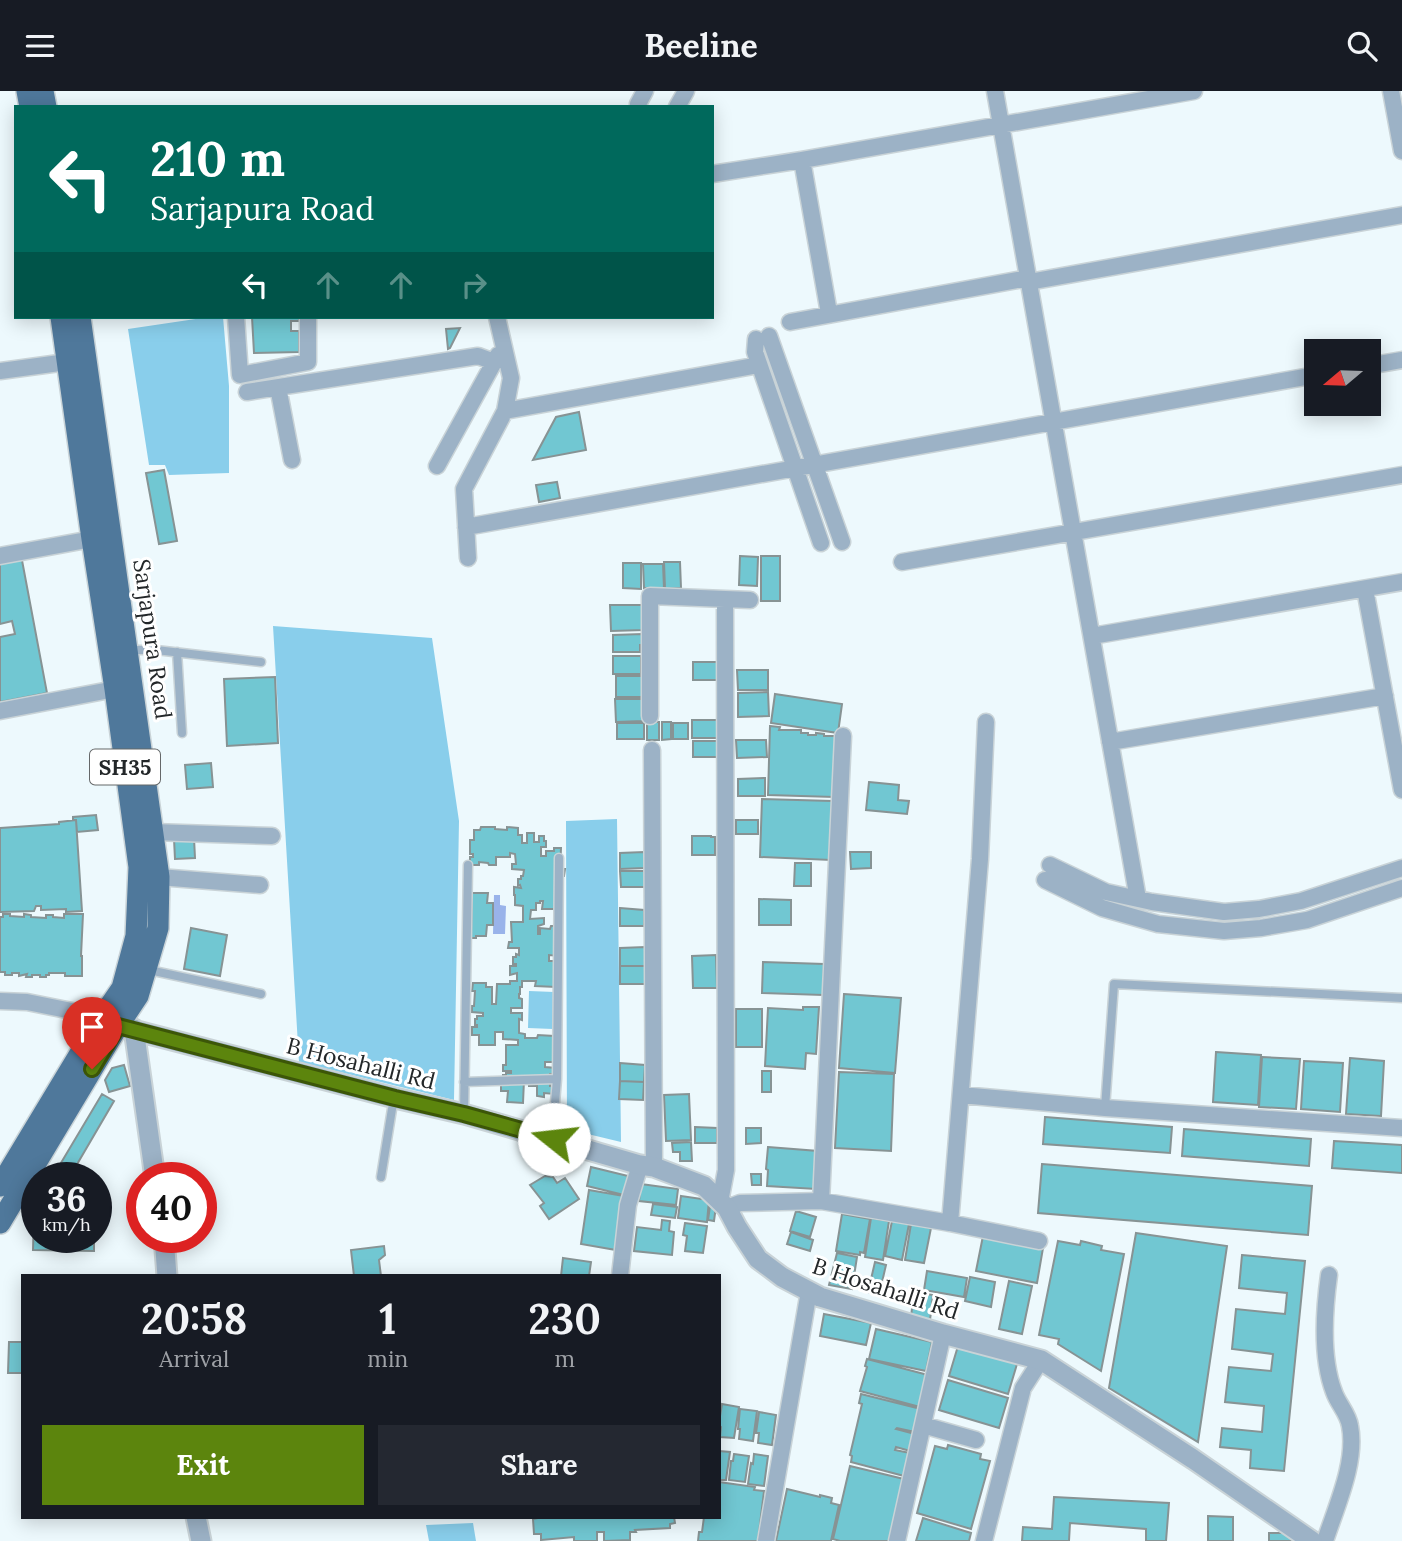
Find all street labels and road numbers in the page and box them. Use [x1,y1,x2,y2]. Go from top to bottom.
street label: Sarjapura Road [127,557,179,721]
road number: SH35 [90,749,160,785]
street label: B Hosahalli Rd [284,1030,439,1096]
street label: B Hosahalli Rd [809,1251,963,1325]

